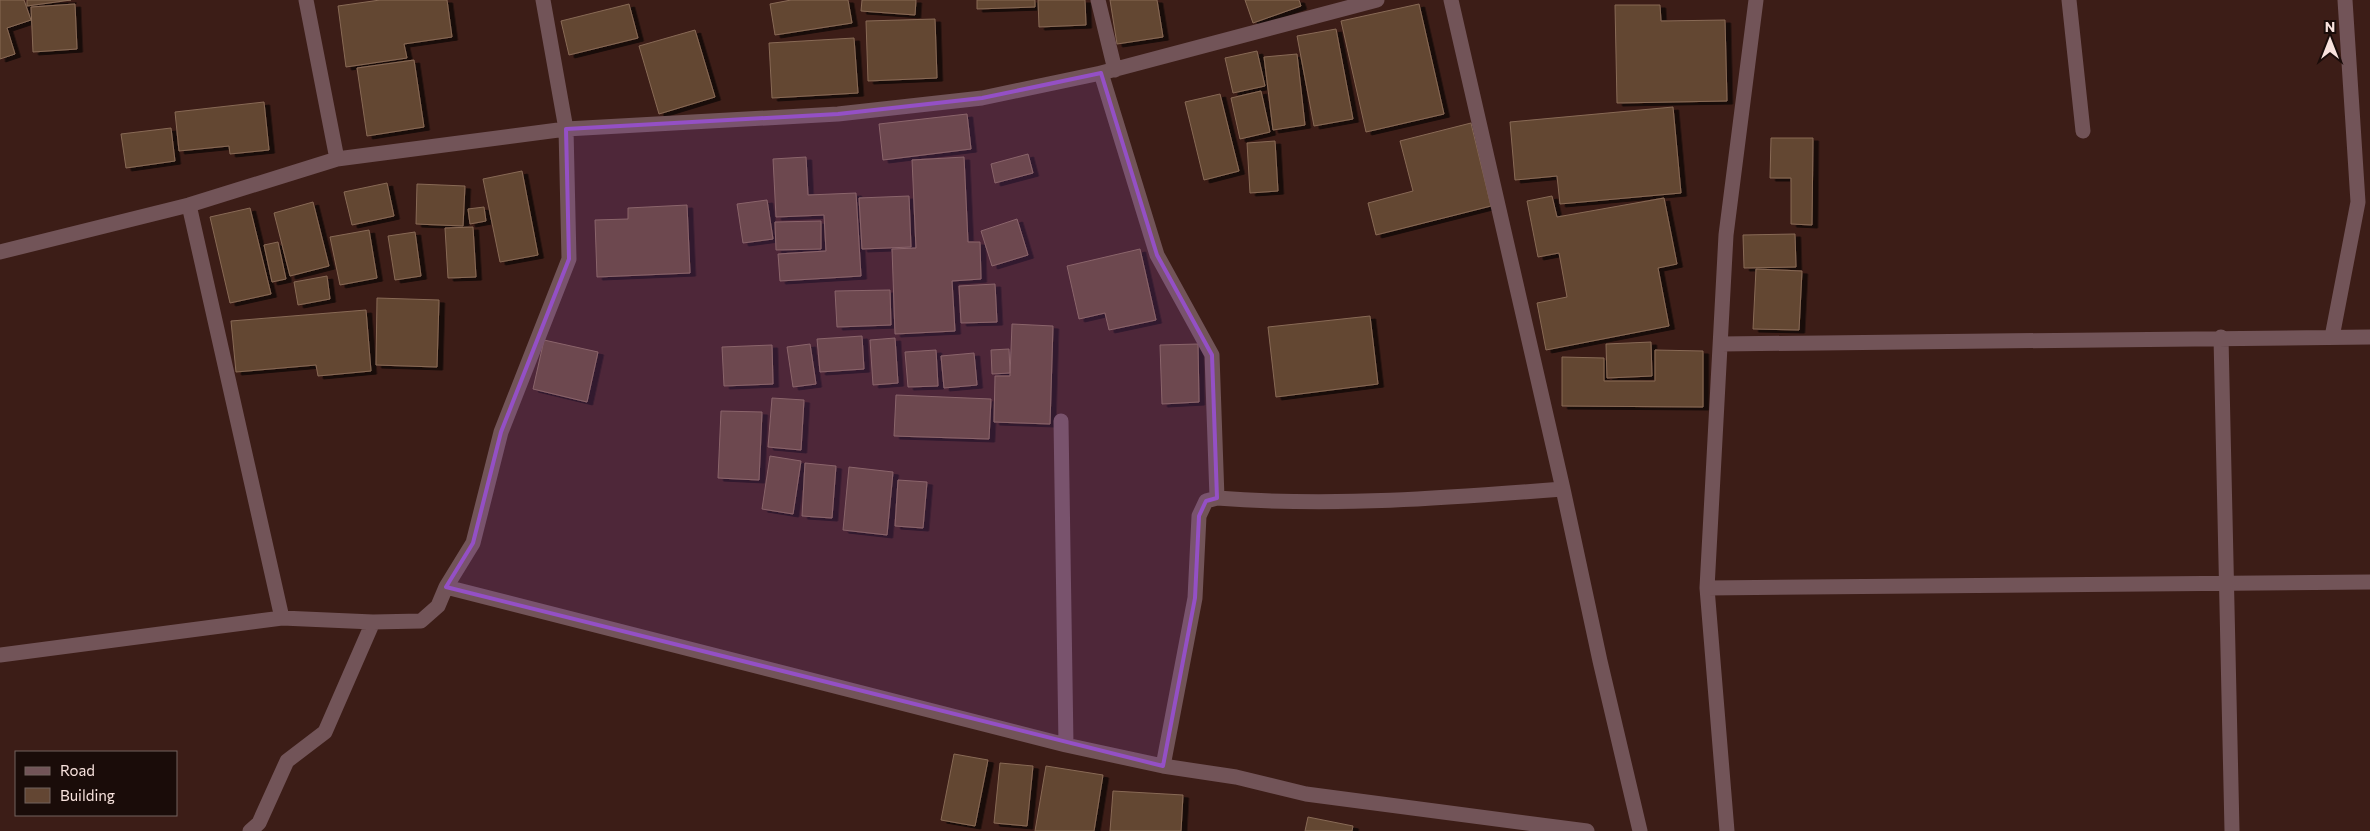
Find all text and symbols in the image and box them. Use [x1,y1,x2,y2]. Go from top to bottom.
north arrow [2305,15,2355,65]
text: N [2325,18,2335,35]
legend [15,751,178,816]
text: Road [60,761,95,779]
text: Building [60,786,115,804]

